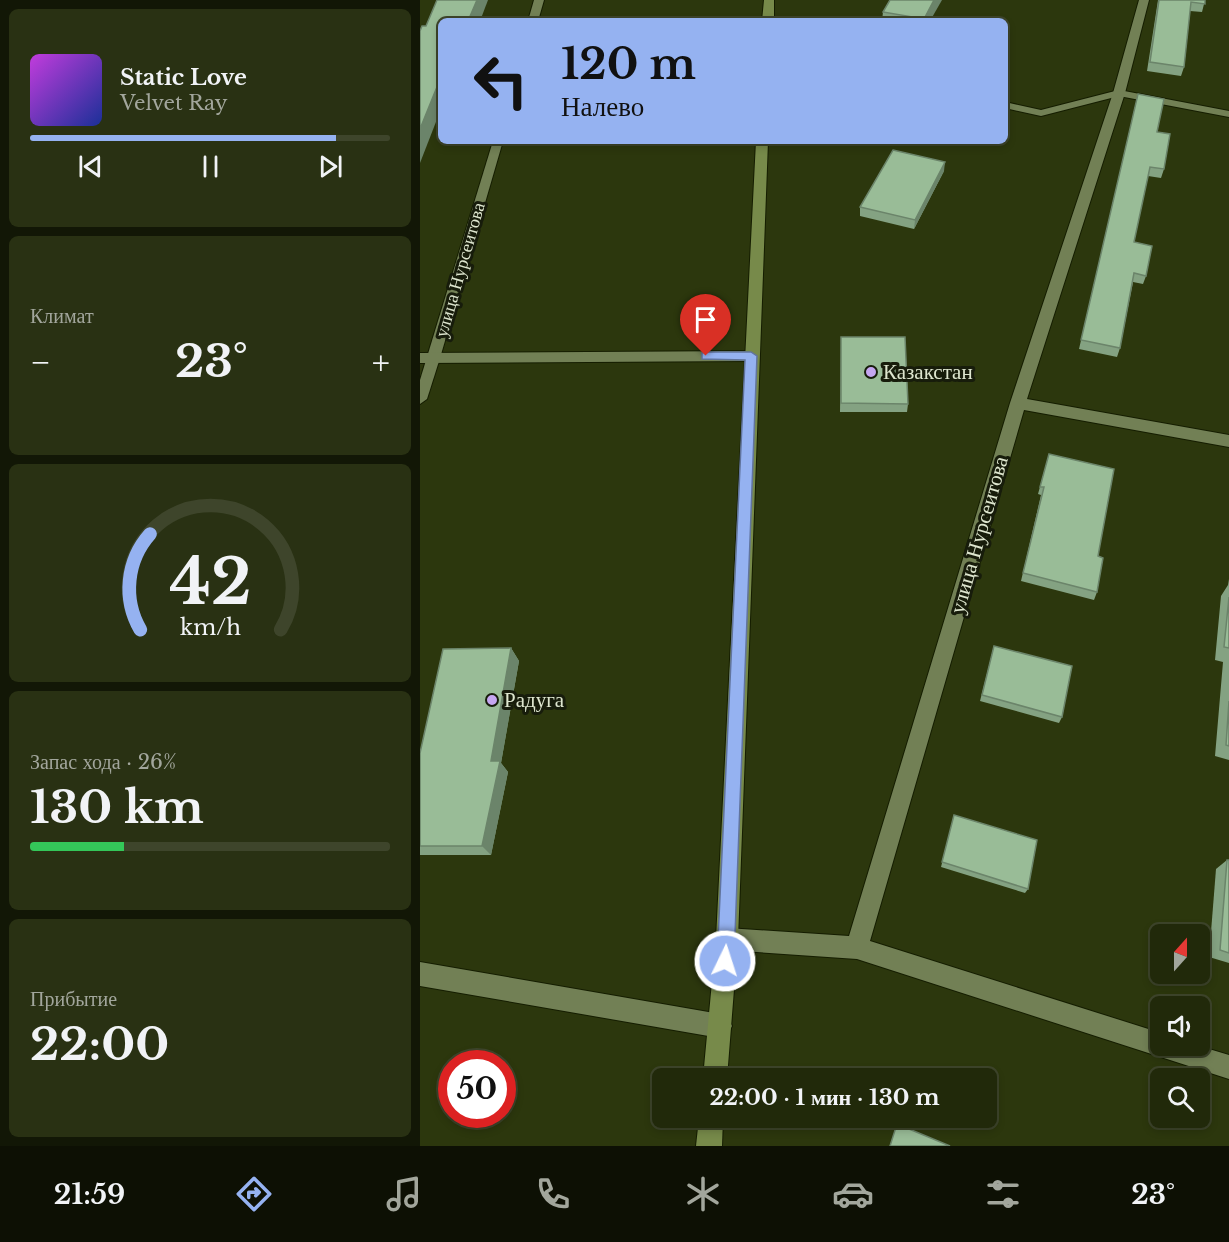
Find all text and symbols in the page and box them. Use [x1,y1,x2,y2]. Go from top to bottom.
text: 120 m [561,38,696,90]
icon: left [462,42,540,120]
text: Static Love [120,64,247,91]
text: Налево [561,90,644,123]
text: Velvet Ray [120,91,228,115]
icon: previous [74,150,107,183]
icon: pause [194,150,227,183]
icon: next [314,150,347,183]
street label: улица Нурсеитова [430,200,490,340]
pin [680,294,731,356]
icon: arrive [689,303,722,336]
text: Климат [30,304,94,328]
text: 23° [175,333,248,389]
text: − [30,342,51,383]
text: + [372,342,390,383]
place label: Казакстан [883,359,973,385]
marker: Казакстан [864,365,878,379]
street label: улица Нурсеитова [944,453,1014,617]
text: 42 [169,543,251,621]
text: km/h [180,614,241,641]
place label: Радуга [504,687,565,713]
marker: Радуга [485,693,499,707]
text: Запас хода · 26% [30,750,176,774]
text: 130 km [30,779,204,835]
north arrow [1150,924,1210,984]
map controls [1150,924,1210,1128]
position arrow [693,929,757,993]
text: Прибытие [30,987,117,1011]
button: sound [1150,996,1210,1056]
text: 22:00 [30,1016,169,1072]
speed limit sign: 50 [438,1050,516,1128]
button: search [1150,1068,1210,1128]
text: 22:00 · 1 мин · 130 m [709,1084,940,1111]
icon: directions [233,1173,275,1215]
icon: music [383,1173,425,1215]
icon: phone [532,1173,574,1215]
icon: climate [682,1173,724,1215]
icon: car [832,1173,874,1215]
icon: filters [982,1173,1024,1215]
text: 21:59 [54,1178,125,1211]
text: 23° [1131,1178,1175,1211]

